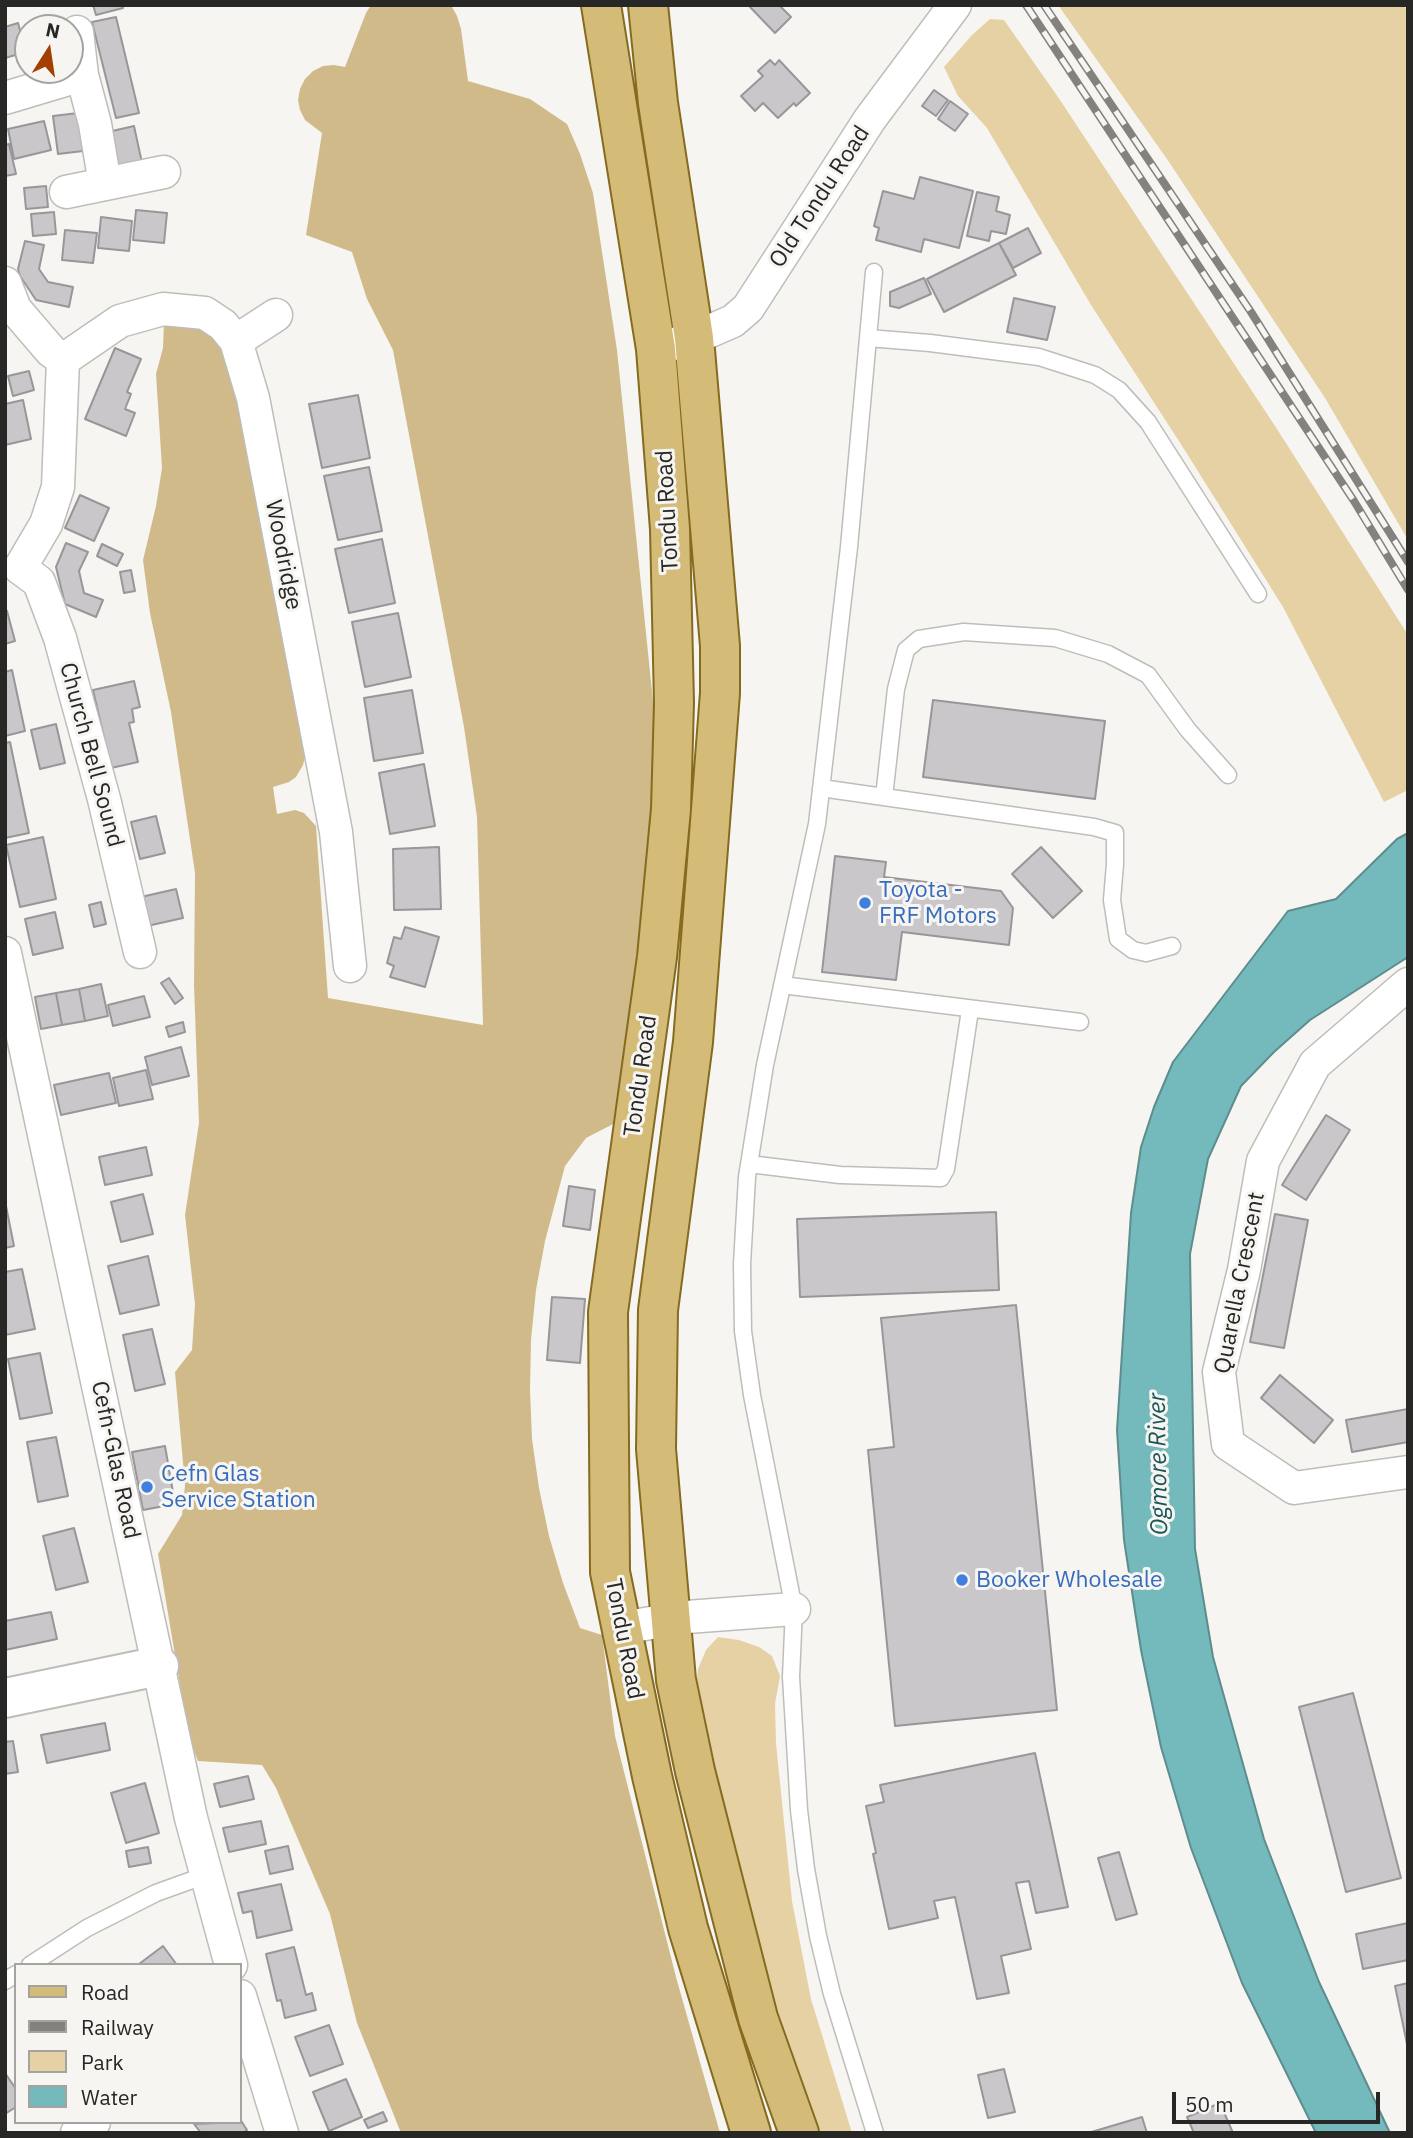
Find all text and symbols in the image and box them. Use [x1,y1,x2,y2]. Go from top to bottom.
north arrow [14,14,84,84]
text: N [44,17,62,44]
street label: Old Tondu Road [764,121,876,273]
street label: Tondu Road [651,449,685,573]
street label: Woodridge [259,498,307,612]
street label: Church Bell Sound [53,660,129,850]
place label: Toyota - FRF Motors [879,876,997,930]
marker: Toyota - FRF Motors [857,895,873,911]
street label: Tondu Road [619,1014,663,1138]
street label: Quarella Crescent [1209,1190,1271,1376]
street label: Cefn-Glas Road [85,1378,145,1542]
water label: Ogmore River [1143,1393,1175,1535]
place label: Cefn Glas Service Station [161,1460,316,1514]
marker: Cefn Glas Service Station [139,1479,155,1495]
place label: Booker Wholesale [976,1566,1163,1594]
marker: Booker Wholesale [954,1572,970,1588]
street label: Tondu Road [599,1576,649,1702]
legend [14,1963,242,2124]
text: Road [81,1978,129,2006]
text: Railway [81,2013,154,2041]
text: Park [81,2048,124,2076]
scale bar [1175,2078,1383,2122]
text: Water [81,2083,137,2111]
text: 50 m [1185,2090,1234,2118]

